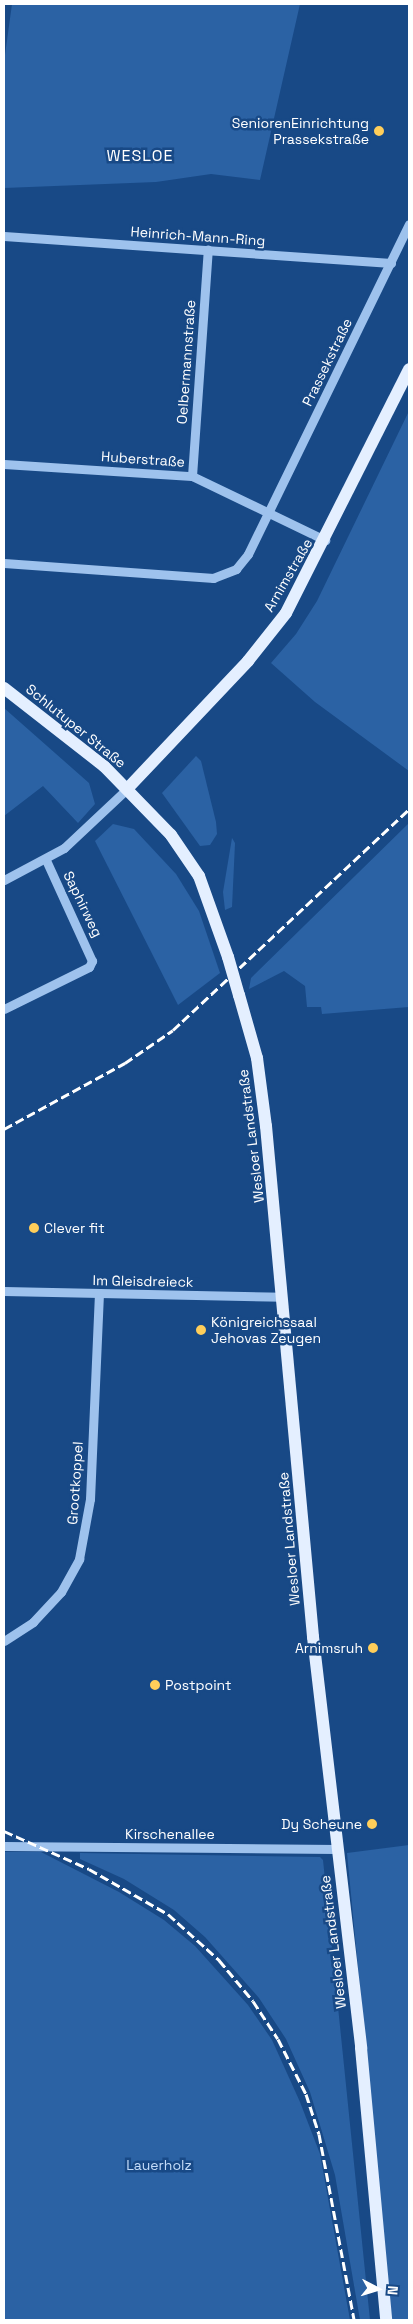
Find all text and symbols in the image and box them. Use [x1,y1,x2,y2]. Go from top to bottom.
place label: SeniorenEinrichtung Prassekstraße [232,115,369,148]
marker: SeniorenEinrichtung Prassekstraße [373,125,385,137]
district label: WESLOE [106,146,174,166]
street label: Heinrich-Mann-Ring [130,223,266,249]
street label: Oelbermannstraße [173,299,199,425]
street label: Prassekstraße [298,315,356,409]
street label: Huberstraße [101,448,185,470]
street label: Arnimstraße [260,535,316,615]
street label: Schlutuper Straße [23,680,129,772]
street label: Saphirweg [60,868,106,940]
street label: Wesloer Landstraße [234,1068,268,1204]
place label: Clever fit [44,1220,105,1236]
marker: Clever fit [28,1222,40,1234]
street label: Im Gleisdreieck [92,1272,194,1290]
place label: Königreichssaal Jehovas Zeugen [211,1314,321,1346]
marker: Königreichssaal Jehovas Zeugen [195,1324,207,1336]
street label: Grootkoppel [64,1441,86,1525]
street label: Wesloer Landstraße [275,1471,303,1607]
place label: Arnimsruh [295,1640,363,1656]
marker: Arnimsruh [367,1642,379,1654]
place label: Postpoint [165,1677,231,1693]
marker: Postpoint [149,1679,161,1691]
place label: Dy Scheune [281,1816,362,1832]
marker: Dy Scheune [366,1818,378,1830]
street label: Kirschenallee [125,1826,215,1842]
street label: Wesloer Landstraße [316,1874,350,2010]
park label: Lauerholz [126,2157,192,2173]
north arrow [353,2264,403,2314]
text: N [384,2285,402,2296]

